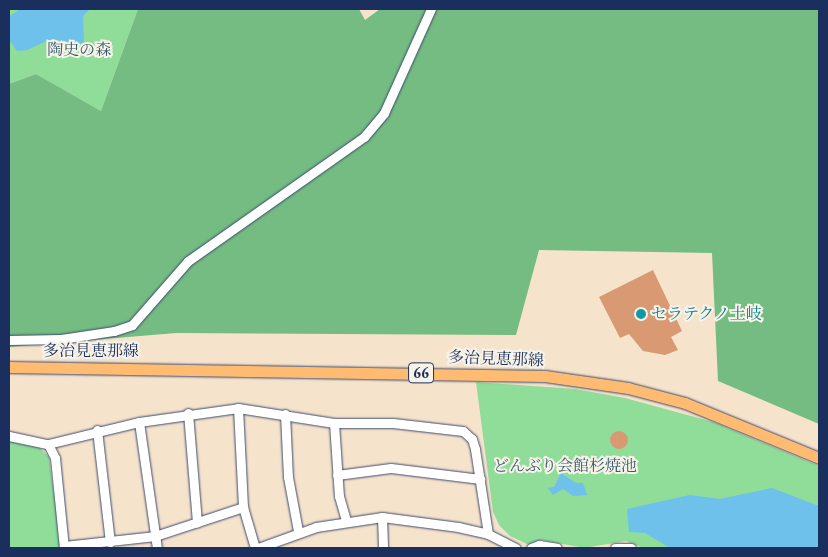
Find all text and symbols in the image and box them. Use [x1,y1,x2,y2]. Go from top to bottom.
park label: 陶史の森 [47,40,111,60]
place label: セラテクノ土岐 [651,304,763,324]
marker: セラテクノ土岐 [635,308,647,320]
street label: 多治見恵那線 [43,341,139,361]
street label: 多治見恵那線 [448,348,544,370]
road number: 66 [407,360,435,386]
park label: どんぶり会館杉焼池 [493,456,637,476]

